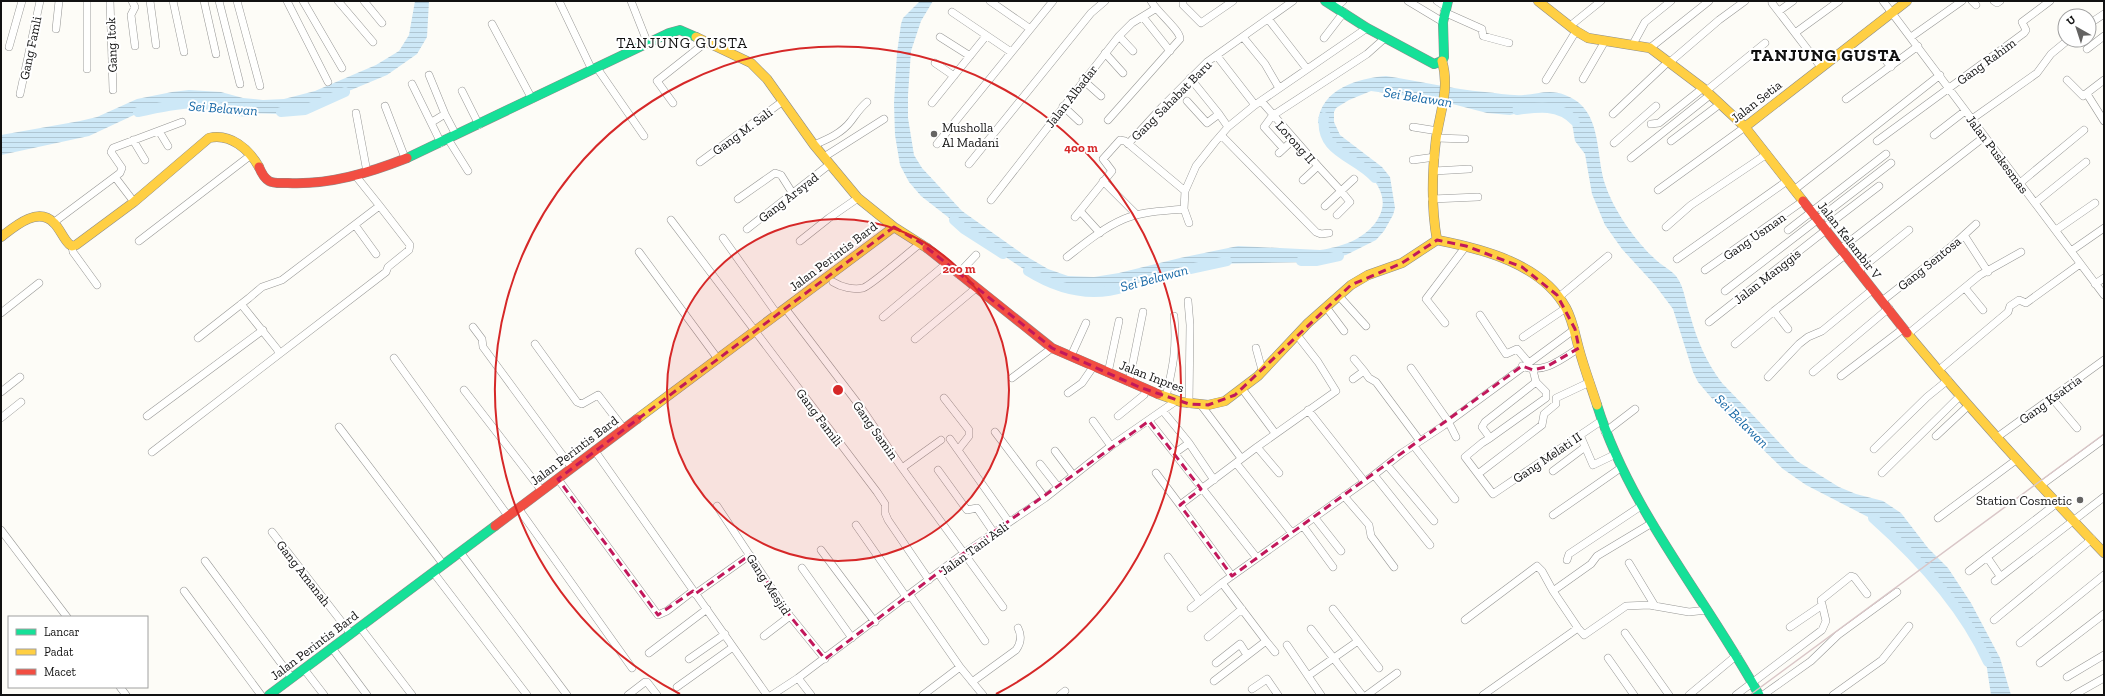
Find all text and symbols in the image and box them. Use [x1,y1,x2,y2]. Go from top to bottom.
north arrow [2057,8,2097,48]
text: U [2064,13,2078,28]
street label: Gang Famli [16,15,45,81]
street label: Gang Itok [103,17,120,73]
district label: TANJUNG GUSTA [616,34,748,52]
street label: Gang Rahim [1954,35,2019,88]
district label: TANJUNG GUSTA [1751,45,1901,65]
street label: Gang Sahabat Baru [1128,57,1215,144]
street label: Jalan Albadar [1042,62,1101,131]
street label: Jalan Setia [1728,77,1785,126]
water label: Sei Belawan [1382,84,1453,111]
water label: Sei Belawan [188,98,258,119]
street label: Gang M. Sali [709,104,775,158]
street label: Jalan Puskesmas [1963,112,2032,197]
street label: Lorong II [1273,118,1319,167]
place label: Musholla Al Madani [942,120,999,150]
marker: Musholla Al Madani [929,129,939,139]
text: 400 m [1064,141,1098,155]
street label: Gang Arsyad [755,169,821,225]
street label: Jalan Kelambir V [1815,199,1885,282]
street label: Gang Usman [1720,209,1789,263]
street label: Jalan Perintis Bard [787,219,880,294]
street label: Gang Sentosa [1895,233,1964,293]
street label: Jalan Manggis [1731,245,1804,307]
water label: Sei Belawan [1118,261,1190,296]
text: 200 m [942,262,976,276]
street label: Jalan Inpres [1117,357,1187,396]
street label: Gang Ksatria [2016,371,2085,427]
centre of rings [831,383,845,397]
street label: Gang Famili [793,386,846,449]
water label: Sei Belawan [1711,391,1772,452]
street label: Gang Samin [850,398,902,463]
street label: Jalan Perintis Bard [528,413,621,488]
street label: Gang Melati II [1510,429,1584,486]
place label: Station Cosmetic [1976,493,2072,508]
marker: Station Cosmetic [2075,495,2085,505]
street label: Jalan Tani Asli [937,518,1012,578]
street label: Gang Amanah [273,537,334,610]
street label: Gang Mesjid [742,551,794,618]
street label: Jalan Perintis Bard [268,608,361,683]
legend [8,616,148,688]
text: Lancar [44,625,80,639]
text: Padat [44,645,74,659]
text: Macet [44,665,76,679]

